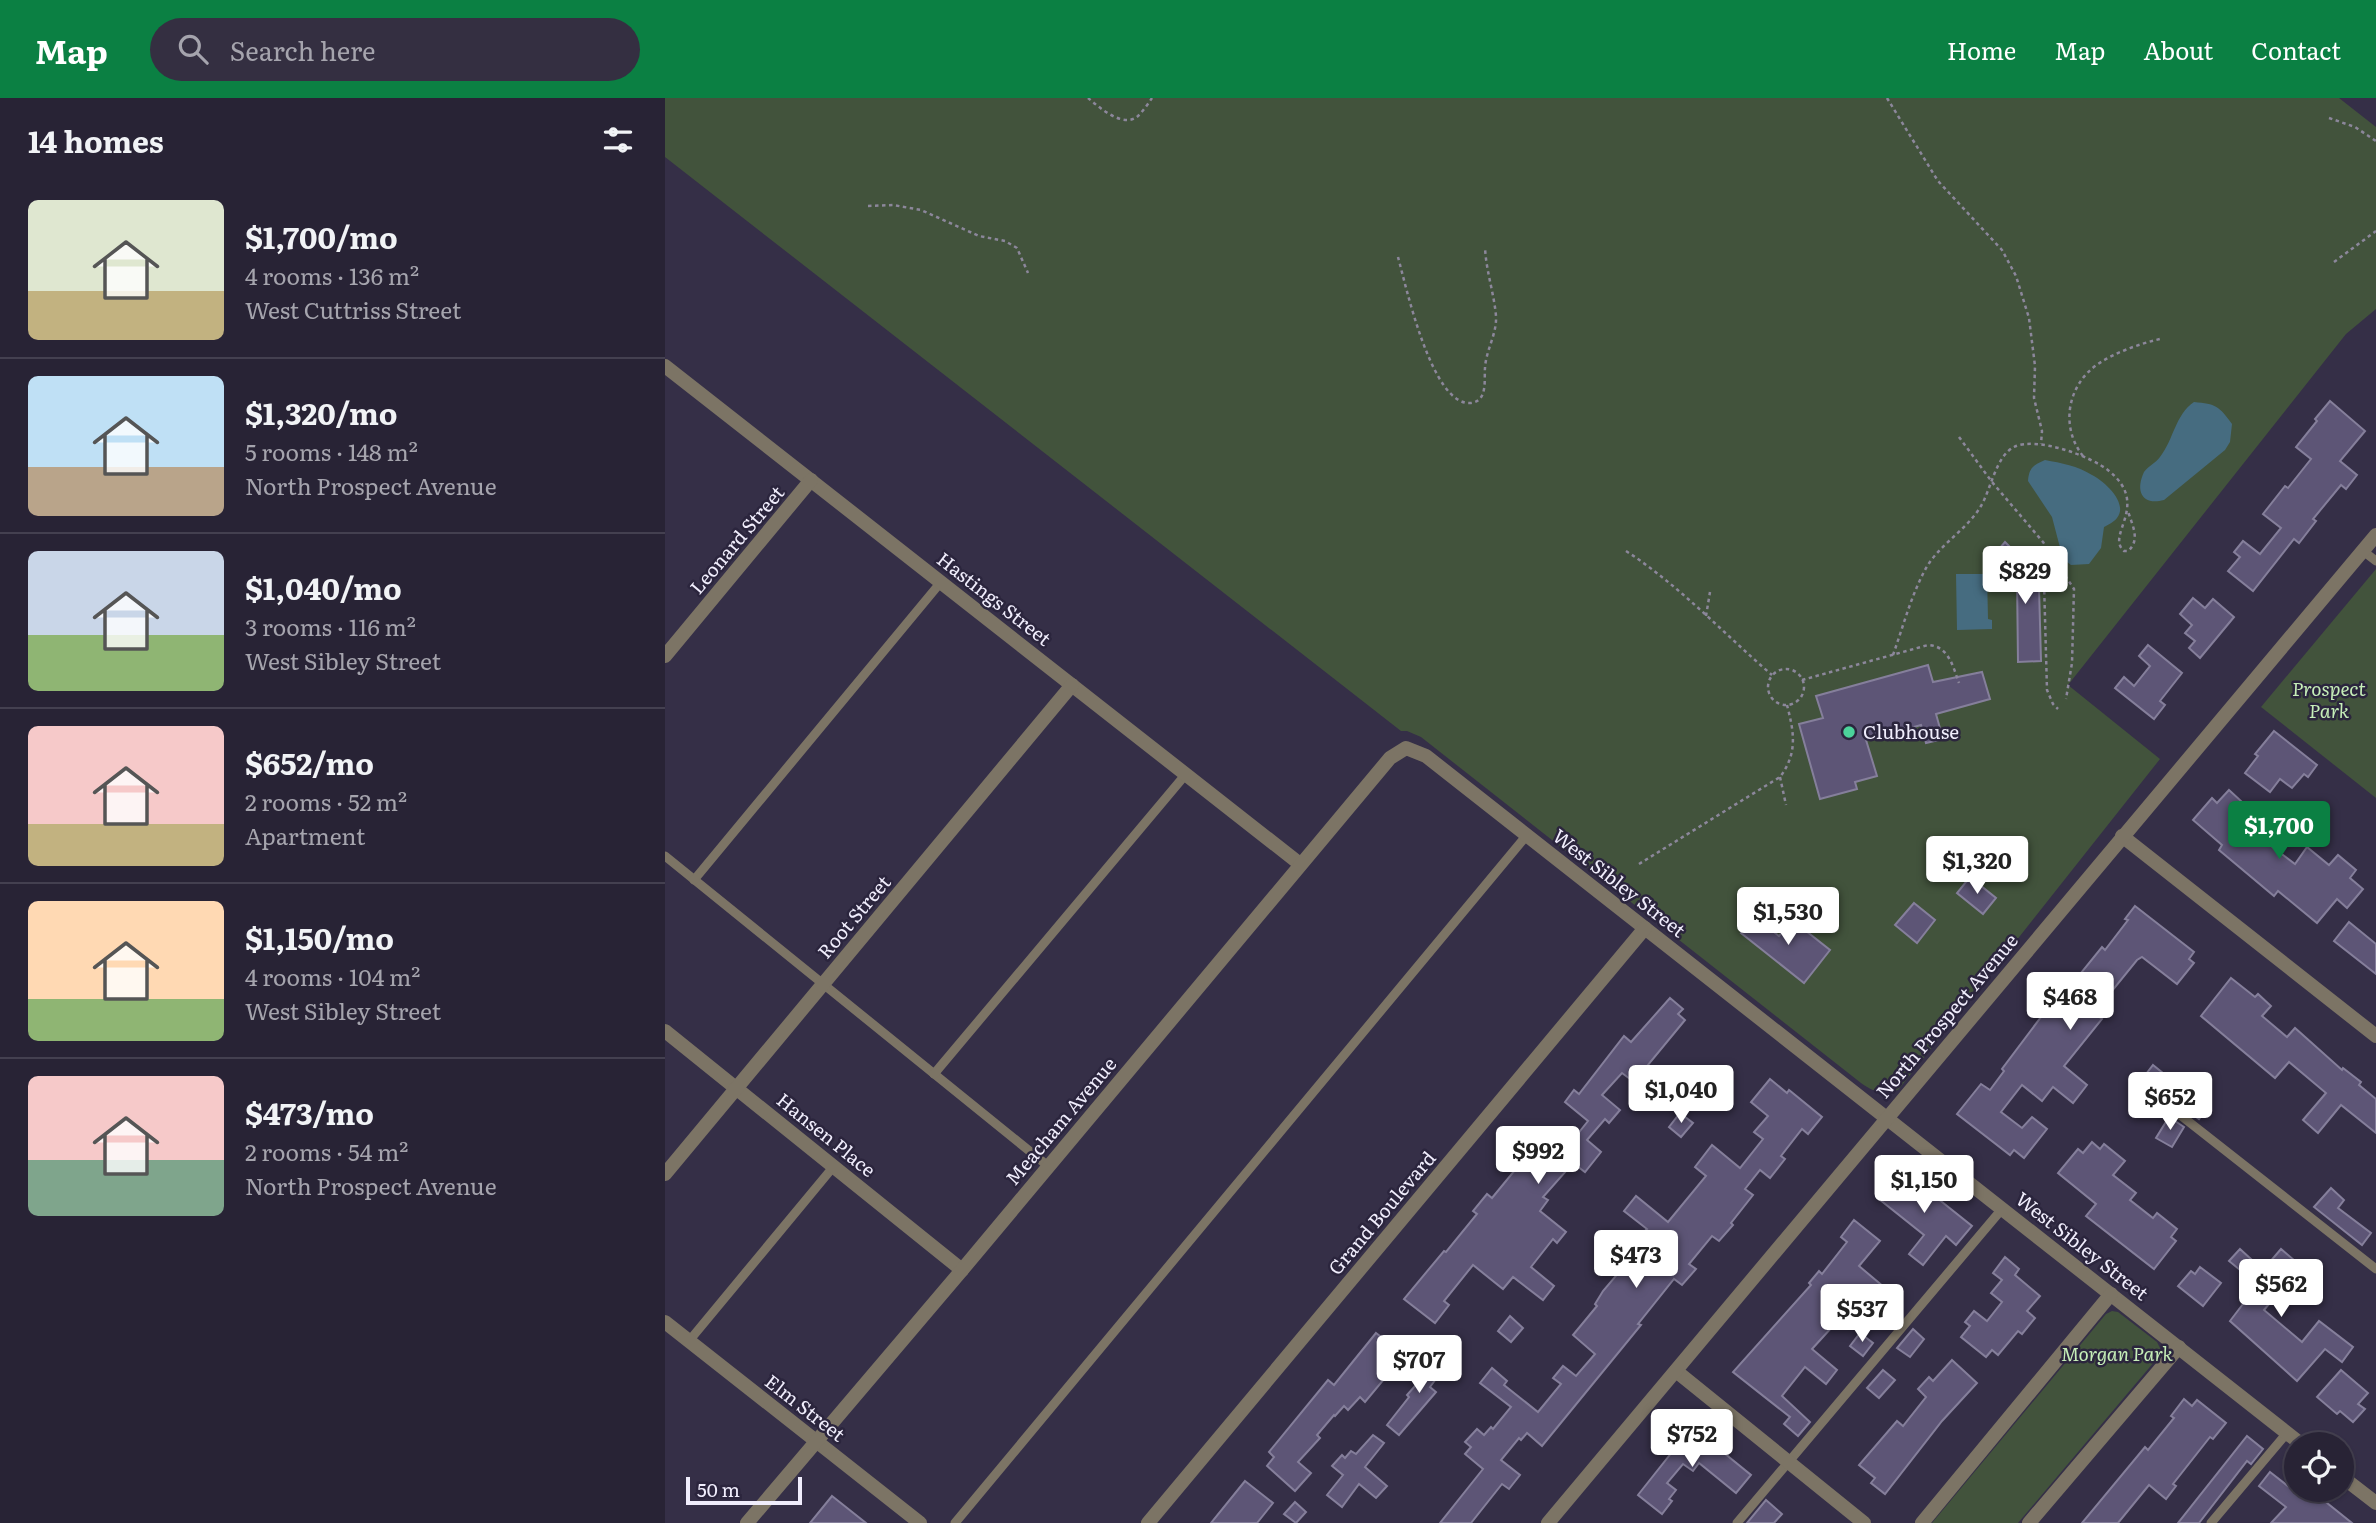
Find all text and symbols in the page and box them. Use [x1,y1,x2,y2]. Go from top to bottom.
search box [150,18,640,81]
text: Map [35,25,108,74]
icon: search [174,30,212,68]
text: Search here [230,30,376,69]
text: Home [1947,32,2016,67]
text: Map [2054,32,2105,67]
text: About [2143,32,2213,67]
text: Contact [2251,32,2341,67]
text: 14 homes [28,118,164,162]
icon: filters [599,121,637,159]
text: $1,700/mo [245,214,398,258]
icon: home [84,228,168,312]
text: 4 rooms · 136 m² [245,258,419,292]
text: West Cuttriss Street [245,292,461,326]
text: $1,320/mo [245,390,398,434]
icon: home [84,404,168,488]
text: 5 rooms · 148 m² [245,434,418,468]
text: North Prospect Avenue [245,468,497,502]
street label: Leonard Street [682,479,790,600]
street label: Hastings Street [932,545,1058,652]
pin: $829 [1984,546,2066,606]
text: $829 [1999,552,2051,586]
text: $1,040/mo [245,565,402,609]
icon: home [84,579,168,663]
text: 3 rooms · 116 m² [245,609,416,643]
text: West Sibley Street [245,643,441,677]
park label: Prospect Park [2292,674,2366,724]
place label: Clubhouse [1863,717,1959,745]
marker: Clubhouse [1841,724,1857,740]
text: $652/mo [245,740,374,784]
icon: home [84,754,168,838]
text: 2 rooms · 52 m² [245,784,407,818]
pin: $1,700 [2222,802,2336,861]
text: $1,700 [2244,807,2314,841]
text: Apartment [245,818,365,852]
street label: West Sibley Street [1547,821,1692,943]
pin: $1,320 [1920,836,2034,896]
text: $1,320 [1942,842,2012,876]
street label: Root Street [810,868,897,964]
pin: $1,530 [1731,888,1845,947]
text: $1,530 [1753,893,1823,927]
text: $1,150/mo [245,915,394,959]
street label: North Prospect Avenue [1869,927,2024,1104]
icon: home [84,929,168,1013]
text: 4 rooms · 104 m² [245,959,420,993]
pin: $468 [2029,972,2111,1032]
text: $468 [2043,978,2097,1012]
text: West Sibley Street [245,993,441,1027]
street label: Meacham Avenue [998,1050,1122,1190]
pin: $1,040 [1624,1066,1738,1125]
text: $1,040 [1645,1071,1717,1105]
pin: $652 [2129,1072,2211,1132]
text: $652 [2144,1078,2196,1112]
street label: Hansen Place [771,1086,882,1183]
text: $473/mo [245,1090,374,1134]
icon: home [84,1104,168,1188]
pin: $992 [1497,1126,1579,1186]
text: $992 [1512,1132,1564,1166]
text: 2 rooms · 54 m² [245,1134,408,1168]
street label: Grand Boulevard [1321,1144,1442,1280]
pin: $1,150 [1867,1156,1981,1215]
text: $1,150 [1891,1161,1957,1195]
text: North Prospect Avenue [245,1168,497,1202]
street label: West Sibley Street [2010,1184,2155,1306]
pin: $473 [1595,1230,1677,1290]
text: $473 [1610,1236,1662,1270]
pin: $562 [2240,1260,2322,1319]
text: $562 [2255,1265,2307,1299]
pin: $537 [1821,1284,1903,1344]
text: $537 [1837,1290,1887,1324]
pin: $707 [1378,1336,1460,1395]
park label: Morgan Park [2061,1339,2173,1367]
text: $707 [1393,1341,1445,1375]
street label: Elm Street [760,1367,852,1448]
pin: $752 [1651,1410,1733,1469]
text: $752 [1667,1415,1717,1449]
map controls [2284,1432,2354,1502]
button: locate [2284,1432,2354,1502]
scale bar [686,1474,801,1506]
text: 50 m [697,1475,740,1503]

